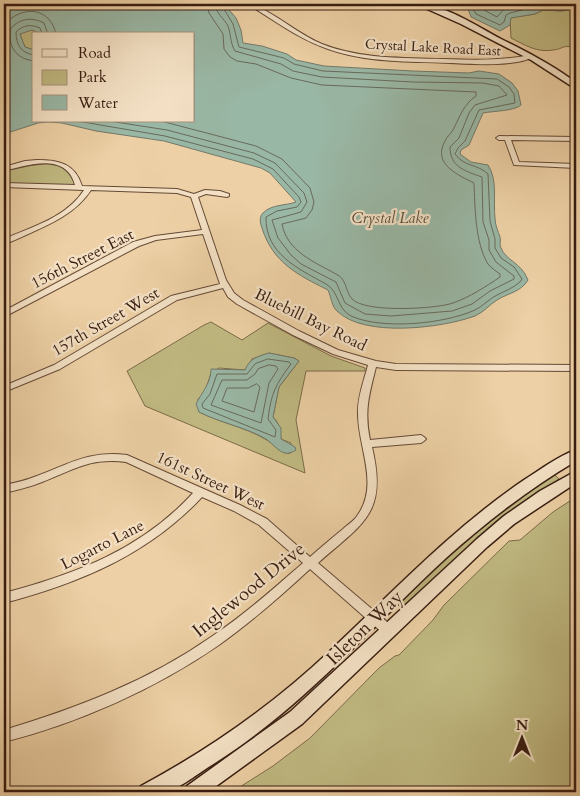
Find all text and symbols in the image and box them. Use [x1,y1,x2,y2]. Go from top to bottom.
legend [32,32,195,122]
street label: Crystal Lake Road East [364,34,502,61]
text: Road [78,43,111,63]
text: Park [78,67,107,87]
text: Water [77,93,119,113]
water label: Crystal Lake [351,208,429,228]
street label: 156th Street East [27,224,138,294]
street label: 157th Street West [48,282,163,362]
street label: Bluebill Bay Road [251,283,371,357]
street label: 161st Street West [153,446,268,516]
street label: Logarto Lane [57,514,148,575]
street label: Inglewood Drive [187,536,311,643]
street label: Isleton Way [321,584,409,671]
north arrow [498,714,548,764]
text: N [516,716,528,735]

